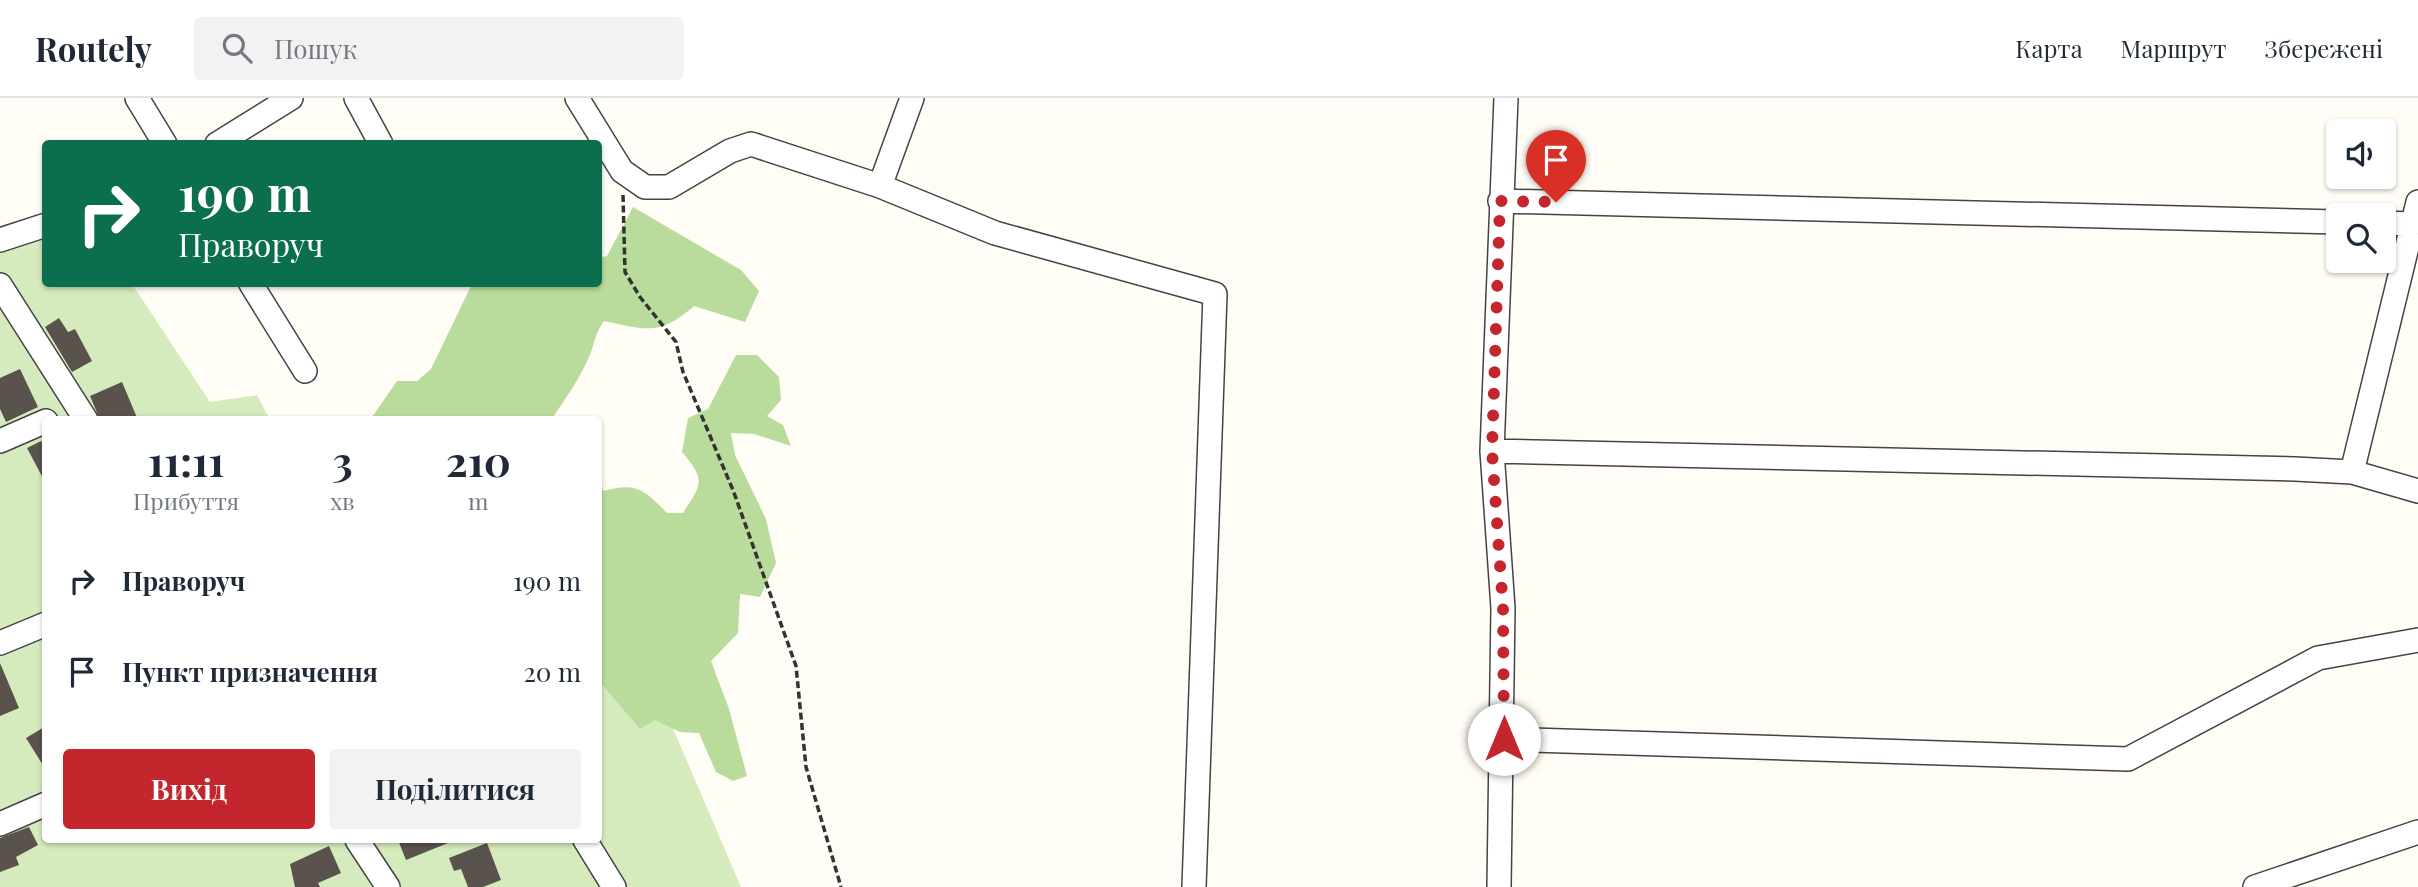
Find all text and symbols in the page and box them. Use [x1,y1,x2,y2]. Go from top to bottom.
search box [194,17,684,80]
text: Routely [35,26,152,70]
icon: search [218,29,256,67]
text: Пошук [274,31,357,66]
text: Карта [2015,32,2083,64]
text: Маршрут [2121,32,2227,64]
text: Збережені [2265,32,2383,64]
map controls [2326,119,2396,273]
button: sound [2326,119,2396,189]
pin [1526,130,1586,202]
icon: arrive [1537,141,1575,179]
text: 190 m [178,159,311,224]
icon: right [63,168,154,259]
button: search [2326,203,2396,273]
text: Праворуч [178,222,324,265]
text: 11:11 [148,432,224,488]
text: 3 [332,432,353,488]
text: 210 [446,432,511,488]
text: Прибуття [133,485,239,516]
text: хв [330,485,355,516]
text: m [468,485,489,516]
icon: right [63,562,101,600]
text: Праворуч [122,563,245,598]
text: 190 m [513,563,581,598]
icon: arrive [63,653,101,691]
text: Пункт призначення [122,654,378,689]
text: 20 m [523,654,581,689]
position arrow [1467,702,1541,776]
button: Вихід [63,749,315,829]
button: Поділитися [329,749,581,829]

